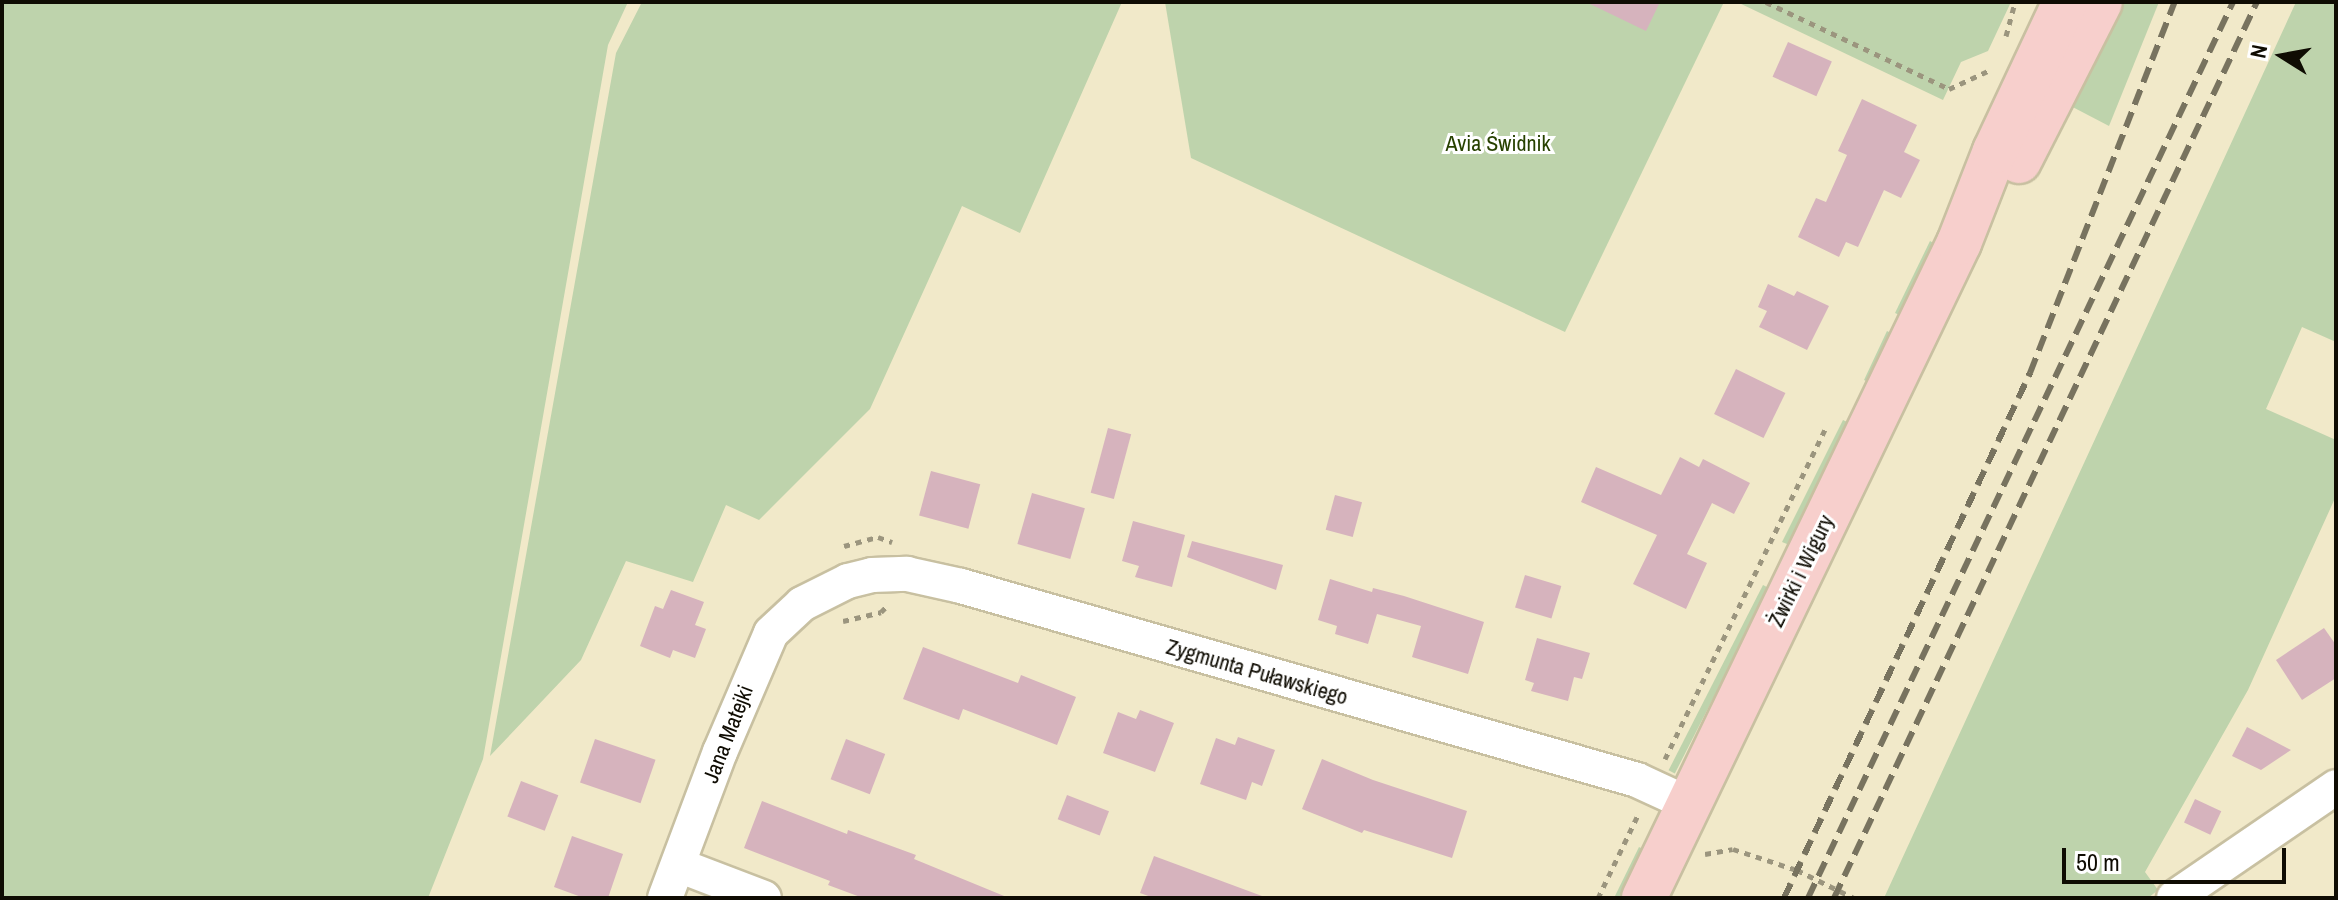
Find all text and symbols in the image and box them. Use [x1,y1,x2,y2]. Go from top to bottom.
north arrow [2242,16,2322,96]
text: N [2242,42,2274,61]
park label: Avia Świdnik [1446,131,1550,157]
street label: Żwirki i Wigury [1763,511,1839,631]
street label: Zygmunta Puławskiego [1163,633,1351,711]
street label: Jana Matejki [697,682,759,786]
scale bar [2066,832,2290,882]
text: 50 m [2076,846,2120,878]

